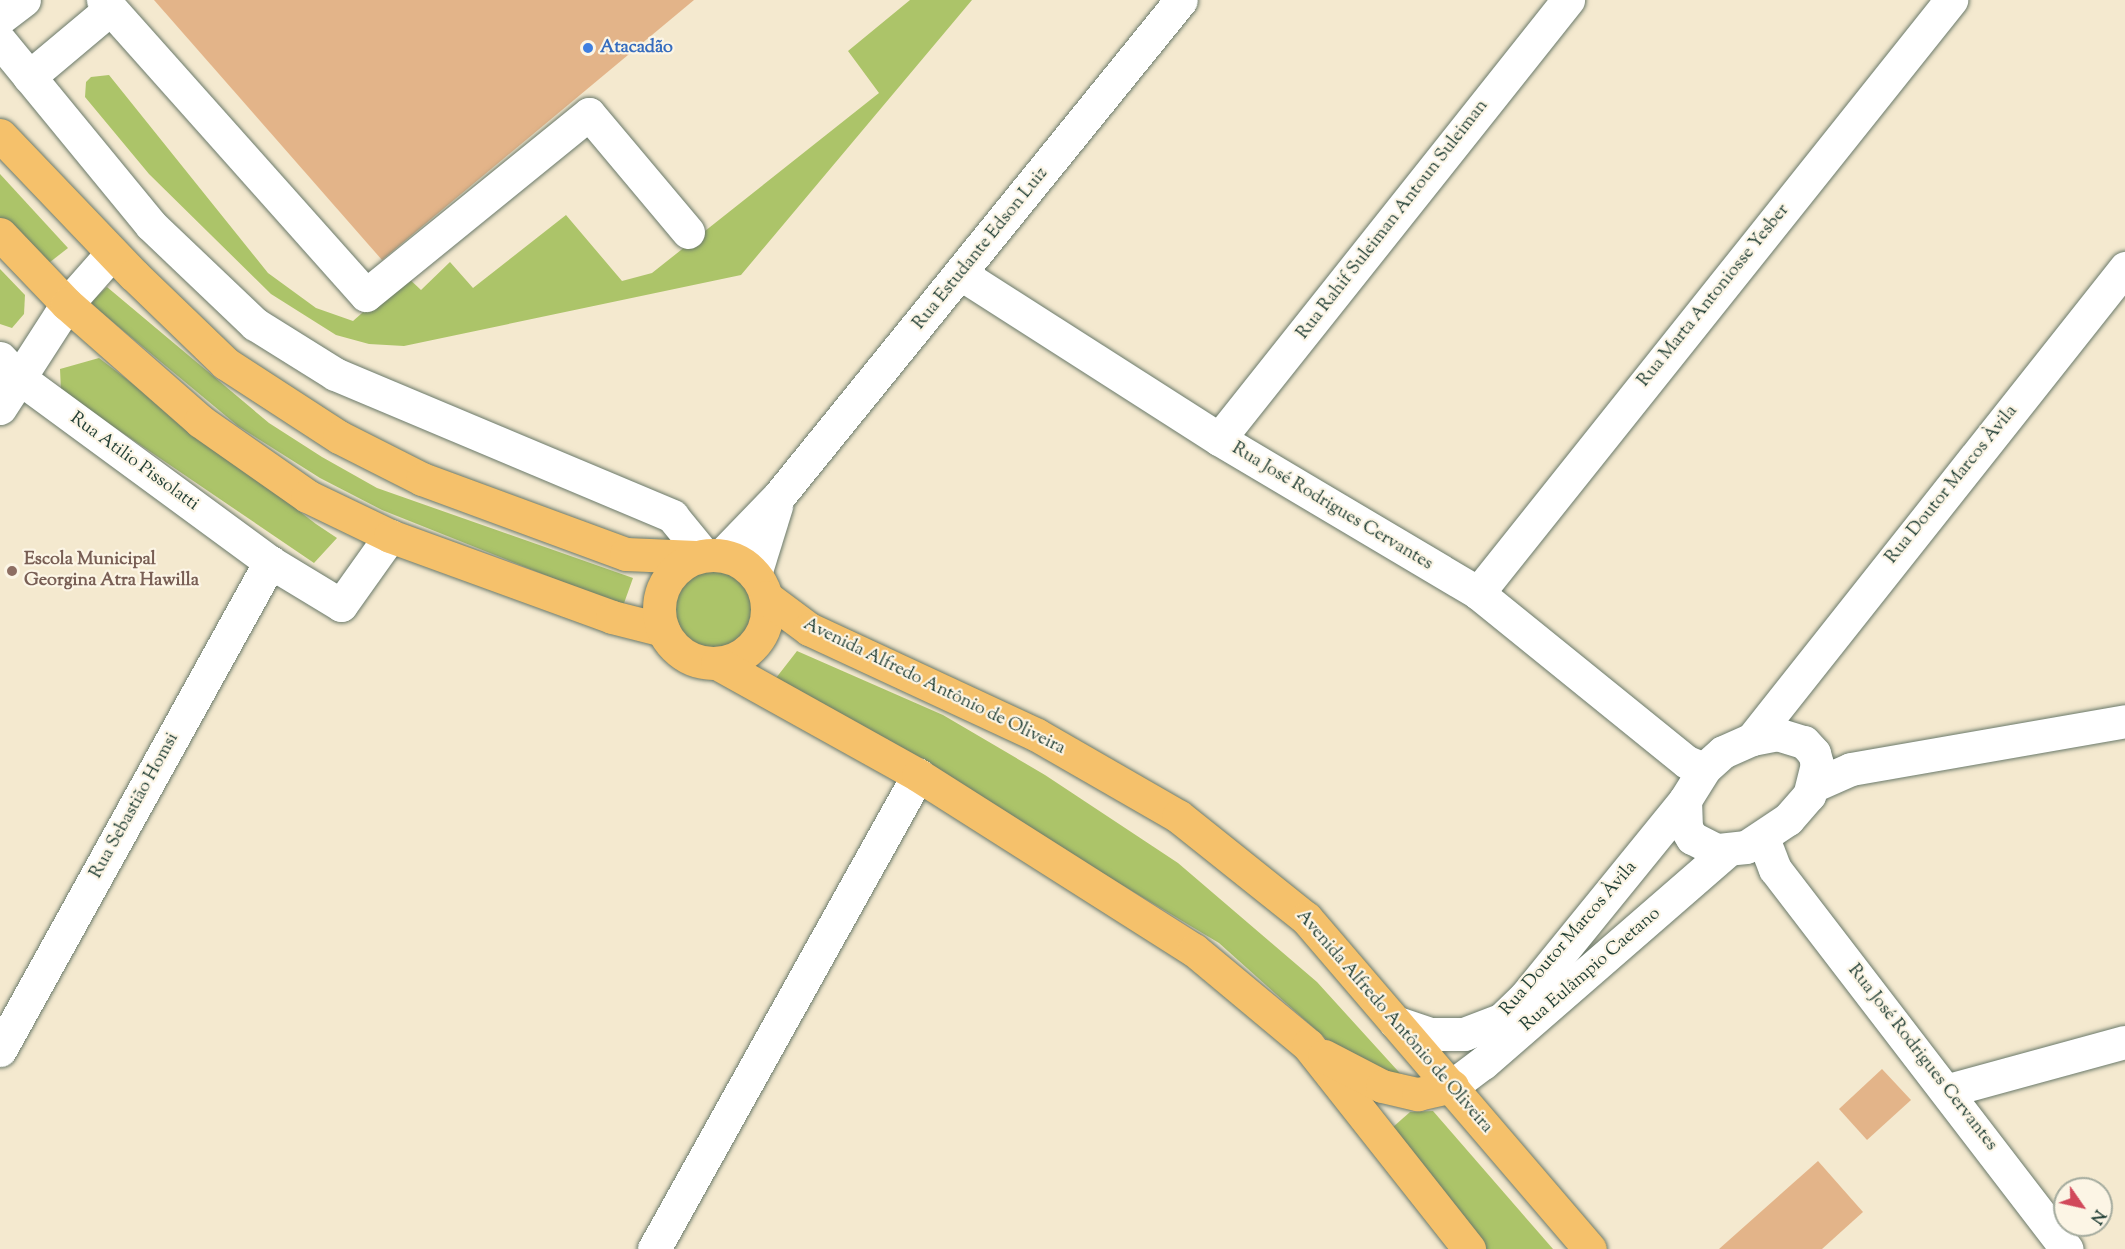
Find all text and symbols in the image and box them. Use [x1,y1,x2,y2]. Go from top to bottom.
place label: Atacadão [600,37,673,59]
marker: Atacadão [581,41,595,55]
street label: Rua Rahif Suleiman Antoun Suleiman [1293,96,1493,344]
street label: Rua Estudante Edson Luiz [909,164,1053,334]
street label: Rua Marta Antoniosse Yesber [1634,200,1794,392]
street label: Rua Doutor Marcos Àvila [1881,401,2023,569]
street label: Rua Atilio Pissolatti [65,408,203,516]
street label: Rua José Rodrigues Cervantes [1228,438,1436,576]
place label: Escola Municipal Georgina Atra Hawilla [24,550,199,592]
marker: Escola Municipal Georgina Atra Hawilla [5,564,19,578]
street label: Avenida Alfredo Antônio de Oliveira [799,614,1069,760]
street label: Rua Sebastião Homsi [86,729,184,883]
street label: Rua Doutor Marcos Àvila [1496,857,1642,1021]
street label: Rua Eulâmpio Caetano [1517,903,1665,1037]
street label: Avenida Alfredo Antônio de Oliveira [1291,906,1497,1138]
street label: Rua José Rodrigues Cervantes [1842,960,2002,1156]
north arrow [2053,1177,2113,1237]
text: N [2084,1204,2110,1228]

